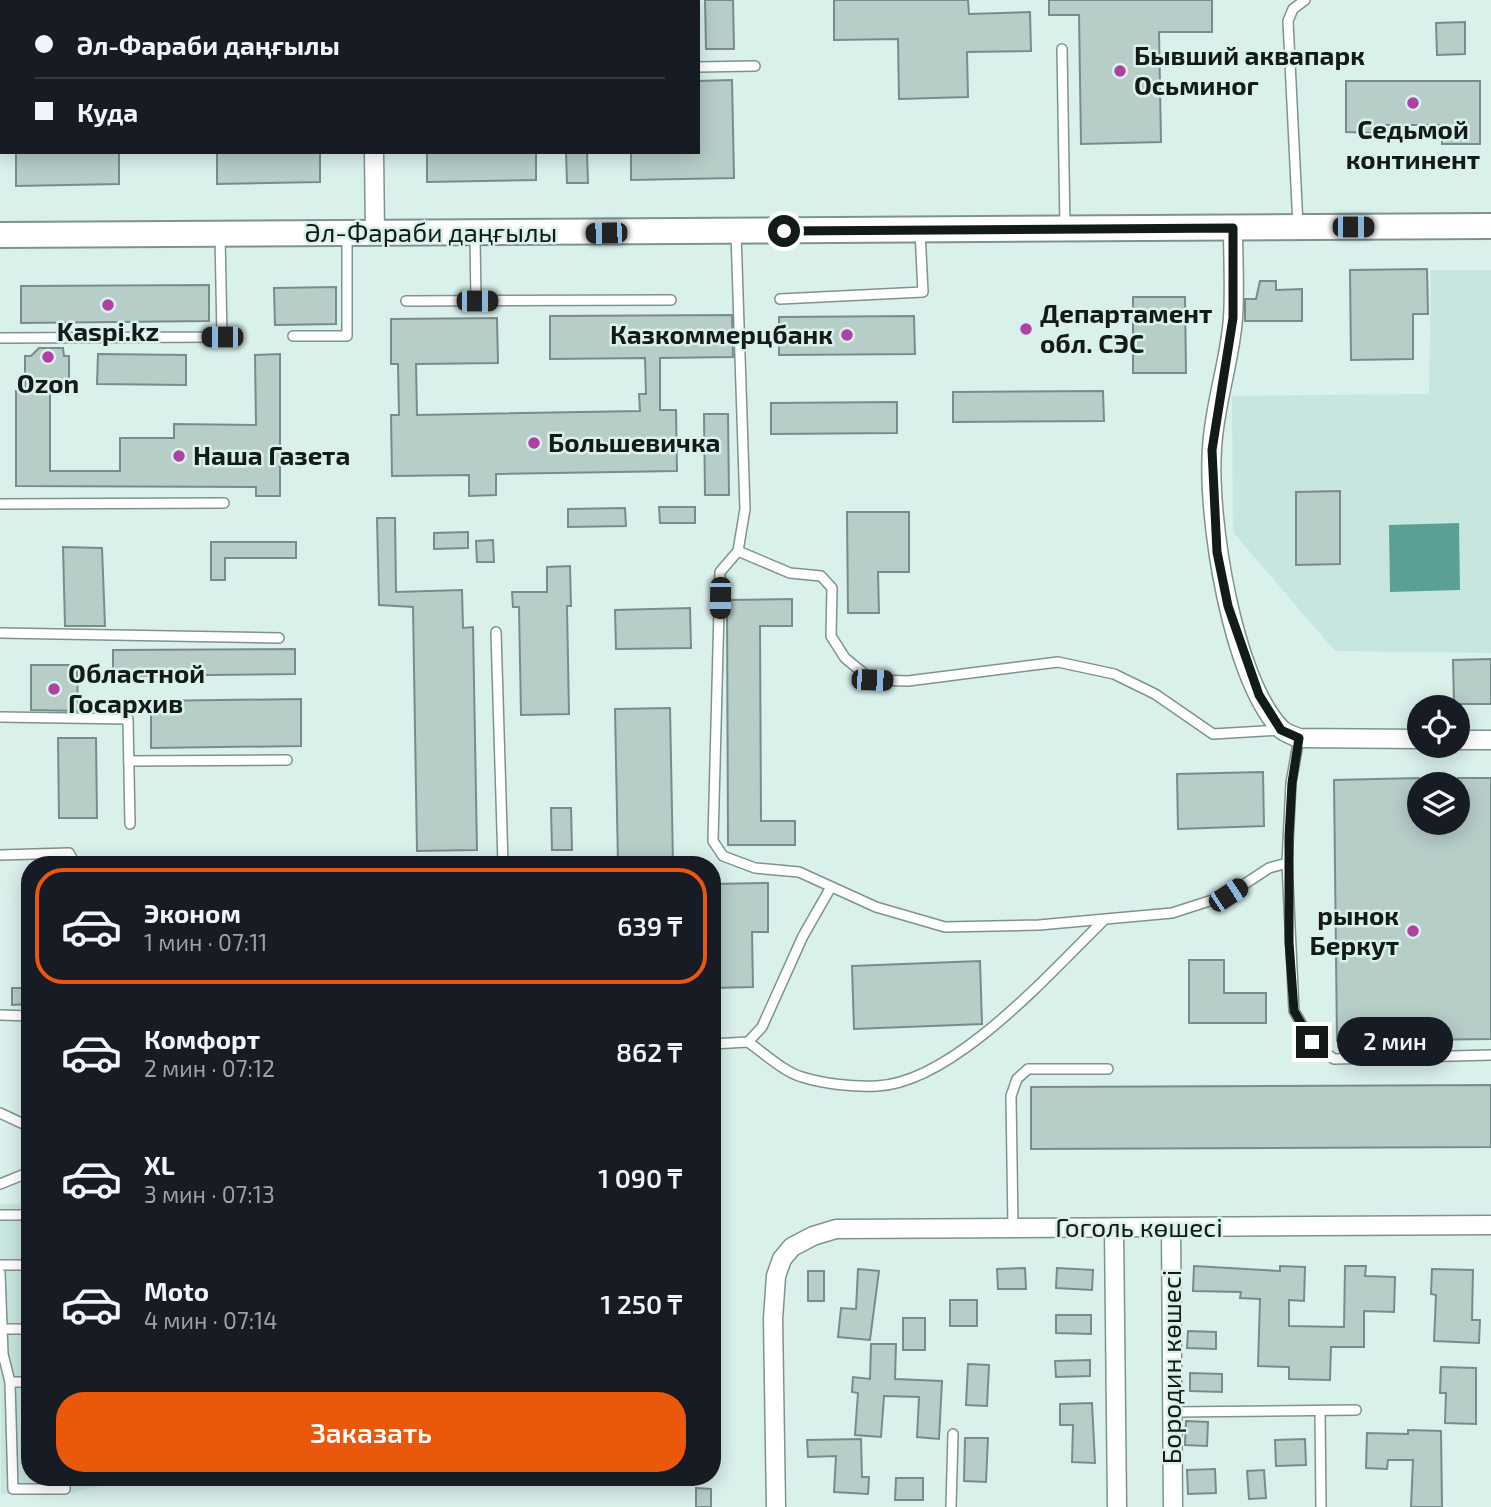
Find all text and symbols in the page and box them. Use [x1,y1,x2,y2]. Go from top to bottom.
text: Әл-Фараби даңғылы [77,29,340,60]
place label: Бывший аквапарк Осьминог [1134,39,1365,100]
marker: Бывший аквапарк Осьминог [1112,63,1128,79]
marker: Седьмой континент [1405,95,1421,111]
text: Куда [77,96,138,127]
place label: Седьмой континент [1346,113,1480,174]
route start [768,215,800,247]
street label: Әл-Фараби даңғылы [305,216,557,247]
car [1333,217,1375,238]
car [585,222,628,244]
car [457,291,499,312]
marker: Kaspi.kz [100,297,116,313]
place label: Департамент обл. СЭС [1040,297,1212,358]
place label: Kaspi.kz [57,315,159,346]
place label: Казкоммерцбанк [610,318,833,349]
marker: Департамент обл. СЭС [1018,321,1034,337]
car [202,327,244,348]
marker: Казкоммерцбанк [839,327,855,343]
marker: Ozon [40,349,56,365]
place label: Ozon [17,367,79,398]
place label: Большевичка [548,426,721,457]
marker: Большевичка [526,435,542,451]
place label: Наша Газета [193,439,350,470]
marker: Наша Газета [171,448,187,464]
car [710,577,731,619]
place label: Областной Госархив [68,657,205,718]
car [851,669,894,691]
marker: Областной Госархив [46,681,62,697]
map controls [1407,695,1470,835]
button: locate [1407,695,1470,758]
button: layers [1407,772,1470,835]
car [1205,875,1252,915]
icon: car [60,895,123,958]
text: Эконом [144,897,241,928]
place label: рынок Беркут [1310,899,1399,960]
text: 639 ₸ [617,910,682,941]
marker: рынок Беркут [1405,923,1421,939]
text: 1 мин · 07:11 [144,928,267,956]
callout: 2 мин [1336,1018,1452,1066]
icon: car [60,1021,123,1084]
text: Комфорт [144,1023,260,1054]
route end [1296,1026,1328,1058]
text: 2 мин [1363,1027,1427,1055]
text: 862 ₸ [616,1036,682,1067]
text: 2 мин · 07:12 [144,1054,275,1082]
icon: car [60,1147,123,1210]
text: XL [144,1149,175,1180]
text: 1 090 ₸ [598,1162,682,1193]
text: 3 мин · 07:13 [144,1180,275,1208]
street label: Гоголь көшесі [1055,1211,1223,1242]
street label: Бородин көшесі [1155,1270,1186,1464]
icon: car [60,1273,123,1336]
text: Moto [144,1275,209,1306]
text: 1 250 ₸ [600,1288,682,1319]
text: 4 мин · 07:14 [144,1306,277,1334]
button: Заказать [56,1392,686,1472]

